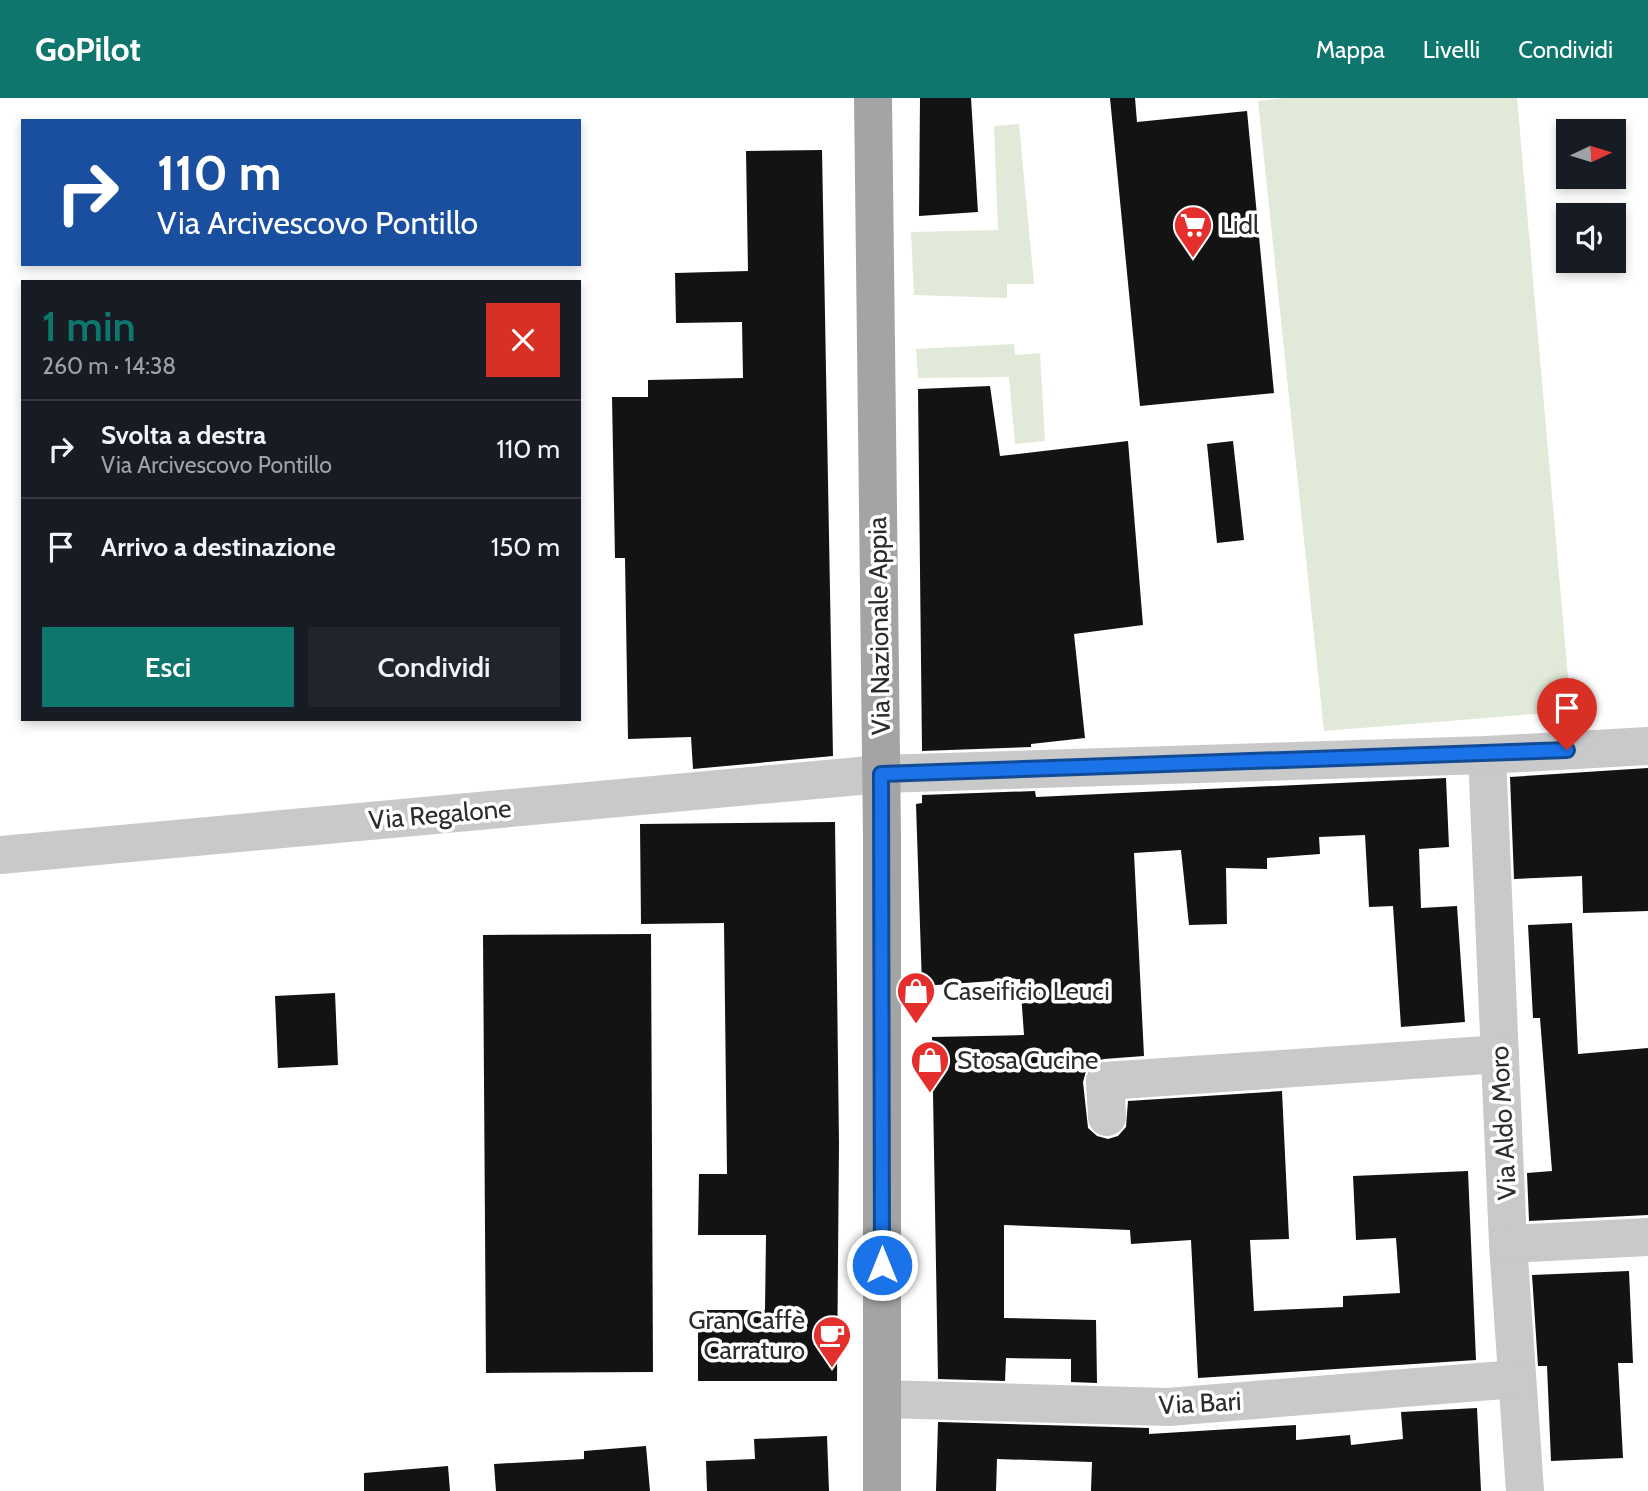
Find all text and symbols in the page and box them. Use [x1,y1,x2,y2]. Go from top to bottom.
text: GoPilot [35,29,141,69]
text: Mappa [1316,35,1385,64]
text: Livelli [1423,35,1480,64]
text: Condividi [1518,35,1613,64]
north arrow [1556,119,1626,189]
map controls [1556,119,1626,273]
text: 110 m [157,143,281,202]
icon: right [42,147,133,238]
text: Via Arcivescovo Pontillo [157,203,478,242]
button: sound [1556,203,1626,273]
supermarket icon: Lidl [1172,204,1214,259]
place label: Lidl [1220,209,1259,241]
text: 1 min [42,300,136,352]
button: close [486,303,560,377]
text: 260 m · 14:38 [42,352,176,380]
text: Svolta a destra [101,419,266,451]
icon: right [42,430,80,468]
text: 110 m [496,433,560,465]
text: Via Arcivescovo Pontillo [101,451,332,479]
street label: Via Nazionale Appia [861,516,897,736]
icon: arrive [42,528,80,566]
text: Arrivo a destinazione [101,531,336,563]
text: 150 m [491,531,560,563]
button: Esci [42,627,294,707]
button: Condividi [308,627,560,707]
pin [1537,678,1597,750]
icon: arrive [1548,689,1586,727]
street label: Via Regalone [367,792,513,836]
shop icon: Caseificio Leuci [895,970,937,1025]
place label: Caseificio Leuci [943,975,1110,1007]
shop icon: Stosa Cucine [909,1039,951,1094]
place label: Stosa Cucine [957,1044,1098,1076]
street label: Via Aldo Moro [1483,1045,1523,1201]
position arrow [845,1228,919,1302]
place label: Gran Caffè Carraturo [688,1304,805,1366]
cafe icon: Gran Caffè Carraturo [811,1314,853,1369]
street label: Via Bari [1158,1385,1242,1421]

